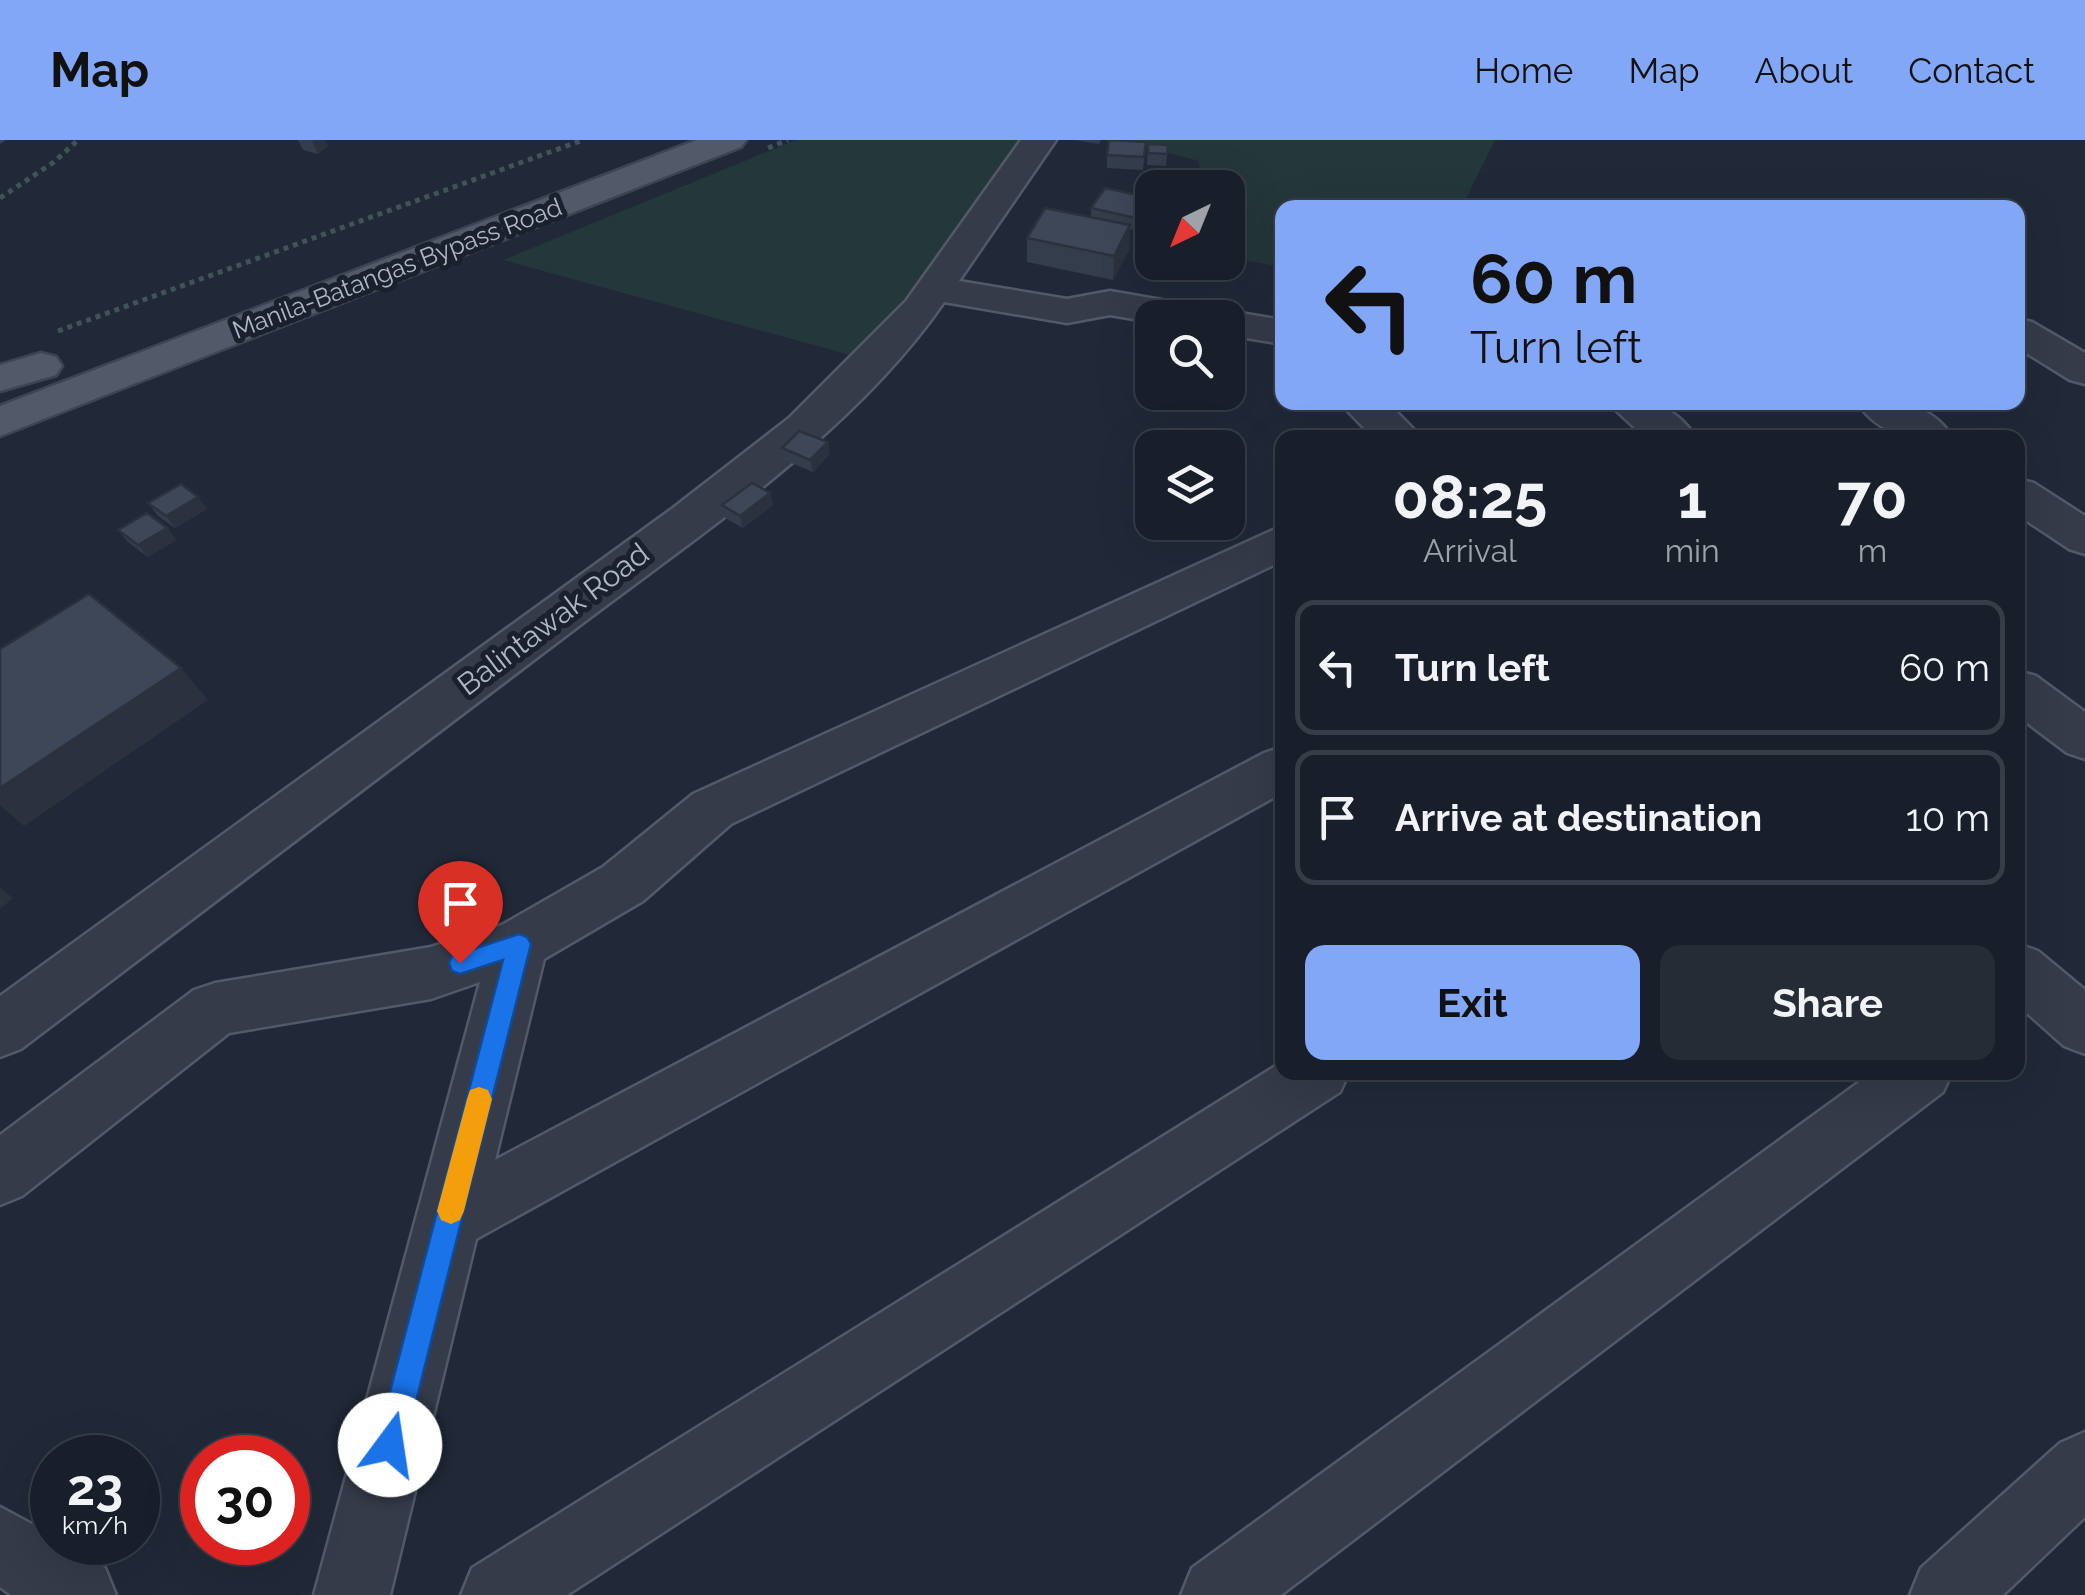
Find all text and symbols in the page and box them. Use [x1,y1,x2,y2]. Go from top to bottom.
text: Map [50,42,149,98]
text: Home [1474,50,1573,91]
text: Map [1628,50,1700,91]
text: About [1755,50,1853,91]
text: Contact [1908,50,2035,91]
north arrow [1135,170,1245,280]
map controls [1135,170,1245,540]
street label: Manila-Batangas Bypass Road [228,191,566,345]
text: 60 m [1470,237,1637,319]
icon: left [1305,240,1435,370]
button: search [1135,300,1245,410]
text: Turn left [1470,321,1642,374]
button: layers [1135,430,1245,540]
text: 08:25 [1392,462,1547,532]
text: 1 [1677,462,1707,532]
text: 70 [1837,462,1908,532]
text: Arrival [1423,532,1517,569]
text: min [1665,532,1720,569]
text: m [1858,532,1887,569]
street label: Balintawak Road [451,536,655,702]
icon: left [1310,640,1365,695]
text: Turn left [1395,645,1550,690]
text: 60 m [1899,645,1990,690]
icon: arrive [1310,790,1365,845]
text: Arrive at destination [1395,795,1762,840]
text: 10 m [1906,795,1990,840]
pin [418,861,503,964]
icon: arrive [433,876,488,931]
button: Exit [1305,945,1640,1060]
button: Share [1660,945,1995,1060]
position arrow [338,1393,442,1497]
speed limit sign: 30 [180,1435,310,1565]
text: 23 [67,1458,123,1517]
text: km/h [62,1510,128,1540]

